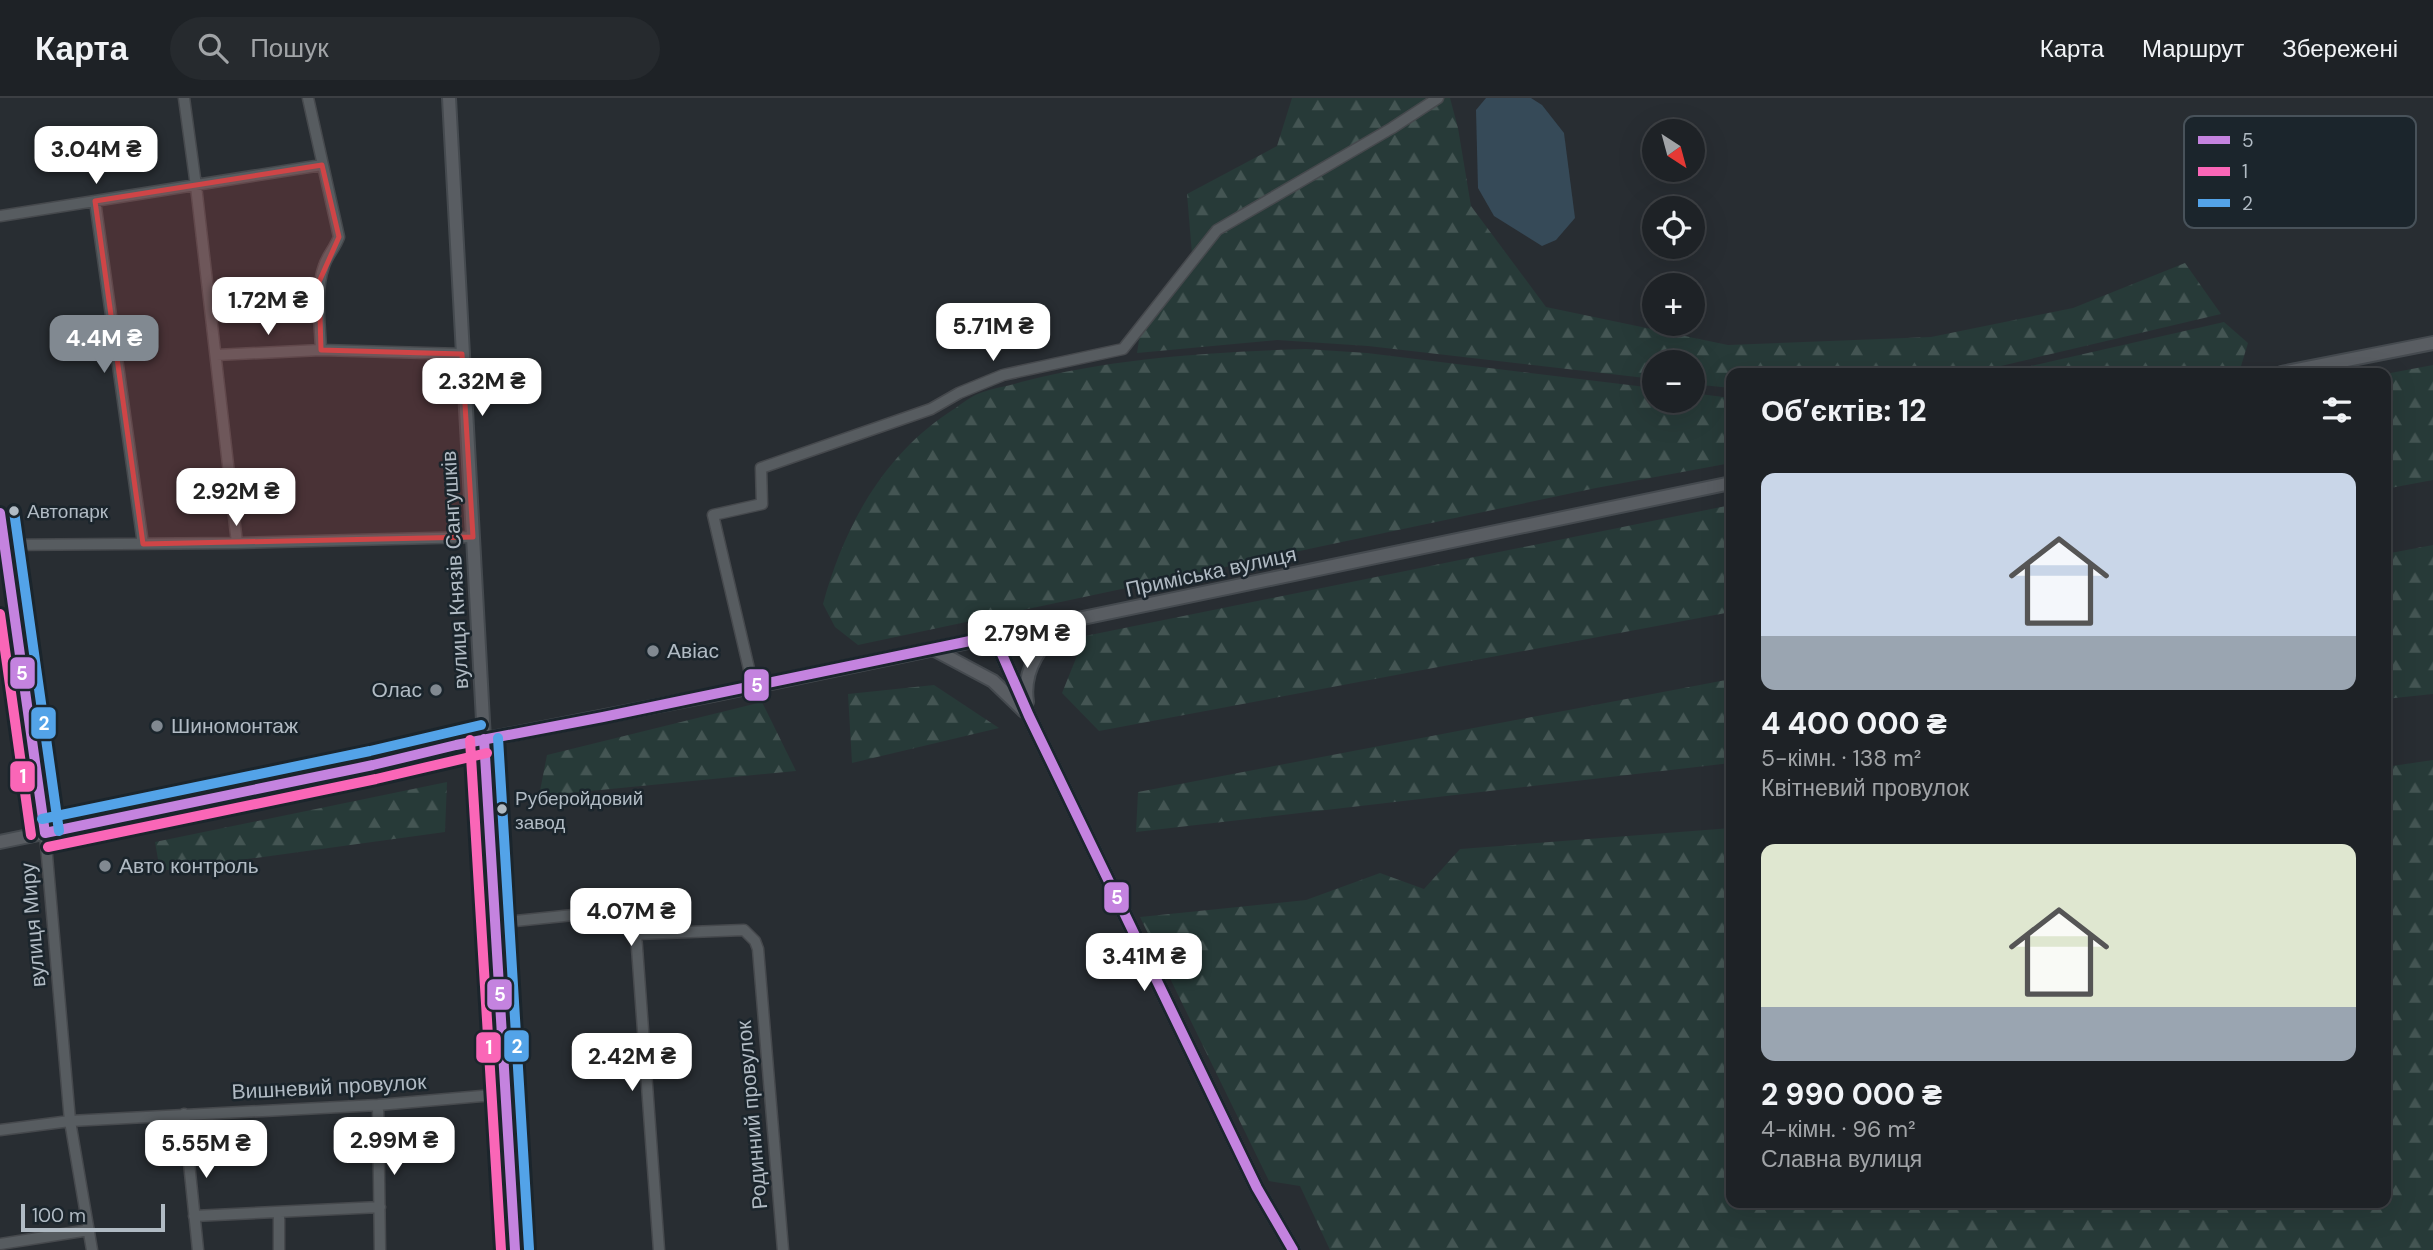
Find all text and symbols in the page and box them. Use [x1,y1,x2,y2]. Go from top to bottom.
search box [170,17,660,80]
text: Карта [35,27,128,70]
icon: search [194,29,232,67]
text: Пошук [250,31,329,65]
text: Карта [2040,33,2104,64]
text: Маршрут [2142,33,2244,64]
text: Збережені [2282,33,2398,64]
legend [2184,116,2416,228]
north arrow [1642,119,1704,182]
map controls [1642,119,1705,413]
pin: 3.04M ₴ [31,126,161,186]
text: 5 [2242,128,2254,153]
text: 3.04M ₴ [50,134,142,164]
text: 1 [2242,159,2248,184]
text: 2 [2242,191,2253,216]
button: locate [1642,196,1705,259]
button: + [1642,273,1705,336]
pin: 1.72M ₴ [203,278,333,337]
text: 1.72M ₴ [228,285,308,315]
pin: 5.71M ₴ [928,303,1058,363]
text: 5.71M ₴ [952,311,1034,341]
pin: 4.4M ₴ [47,316,161,375]
text: 4.4M ₴ [66,323,142,353]
button: − [1642,350,1705,413]
pin: 2.32M ₴ [417,358,547,418]
text: 2.32M ₴ [438,366,526,396]
text: Об’єктів: 12 [1761,391,1926,430]
icon: filters [2318,391,2356,429]
street label: вулиця Князів Сангушків [435,450,475,690]
pin: 2.92M ₴ [171,468,301,528]
text: 2.92M ₴ [192,476,280,506]
place label: Автопарк [27,499,109,524]
marker: Автопарк [7,504,21,518]
icon: home [1996,518,2122,644]
street label: Приміська вулиця [1123,540,1299,604]
pin: 2.79M ₴ [962,610,1092,670]
text: 2.79M ₴ [984,618,1070,648]
place label: Авіас [667,637,719,665]
marker: Авіас [645,643,661,659]
line badge: 5 [9,656,36,690]
text: 5 [16,661,28,686]
line badge: 5 [743,668,770,702]
text: 5 [751,673,763,698]
place label: Олас [371,676,422,704]
marker: Олас [428,682,444,698]
text: 4 400 000 ₴ [1761,704,1947,743]
line badge: 2 [30,706,57,740]
text: 2 [39,711,50,736]
place label: Шиномонтаж [171,712,298,740]
marker: Шиномонтаж [149,718,165,734]
text: 5-кімн. · 138 m² [1761,743,1921,773]
line badge: 1 [9,760,36,793]
text: 1 [20,764,26,789]
text: Квітневий провулок [1761,773,1969,803]
place label: Руберойдовий завод [515,786,643,835]
marker: Руберойдовий завод [495,802,509,816]
place label: Авто контроль [119,852,259,880]
marker: Авто контроль [97,858,113,874]
street label: вулиця Миру [14,861,52,988]
line badge: 5 [1103,881,1130,914]
text: 5 [1111,885,1123,910]
pin: 4.07M ₴ [566,888,696,948]
icon: home [1996,889,2122,1015]
text: 4.07M ₴ [586,896,676,926]
pin: 3.41M ₴ [1079,934,1209,993]
text: 3.41M ₴ [1102,941,1186,971]
line badge: 5 [486,978,513,1011]
text: 5 [494,982,506,1007]
street label: Родинний провулок [730,1019,774,1211]
line badge: 2 [503,1029,530,1063]
line badge: 1 [475,1031,502,1064]
text: 2 [512,1034,523,1059]
pin: 2.42M ₴ [567,1034,697,1093]
text: 1 [486,1035,492,1060]
text: 2.42M ₴ [588,1041,676,1071]
street label: Вишневий провулок [231,1068,428,1106]
text: 2 990 000 ₴ [1761,1075,1942,1114]
text: 4-кімн. · 96 m² [1761,1114,1916,1144]
pin: 2.99M ₴ [329,1118,459,1177]
pin: 5.55M ₴ [141,1121,271,1180]
text: 2.99M ₴ [350,1125,438,1155]
text: 5.55M ₴ [161,1128,251,1158]
text: Славна вулиця [1761,1144,1922,1174]
scale bar [21,1201,164,1233]
text: 100 m [32,1203,86,1228]

